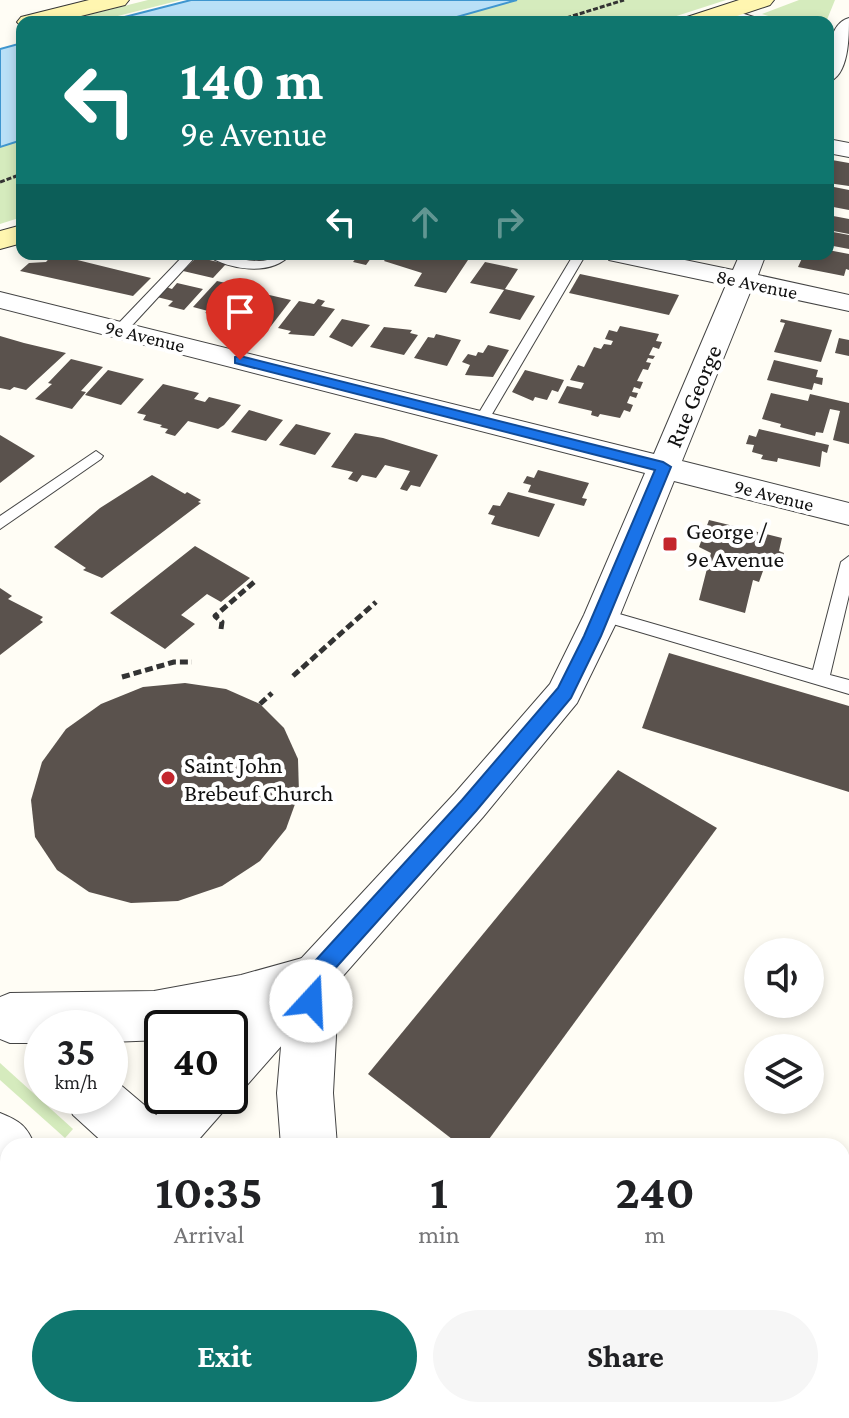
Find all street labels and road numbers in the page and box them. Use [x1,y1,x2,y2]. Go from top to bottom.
street label: 8e Avenue [715,265,800,303]
street label: 9e Avenue [103,315,187,357]
street label: Rue George [659,341,727,451]
street label: 9e Avenue [732,474,816,516]

